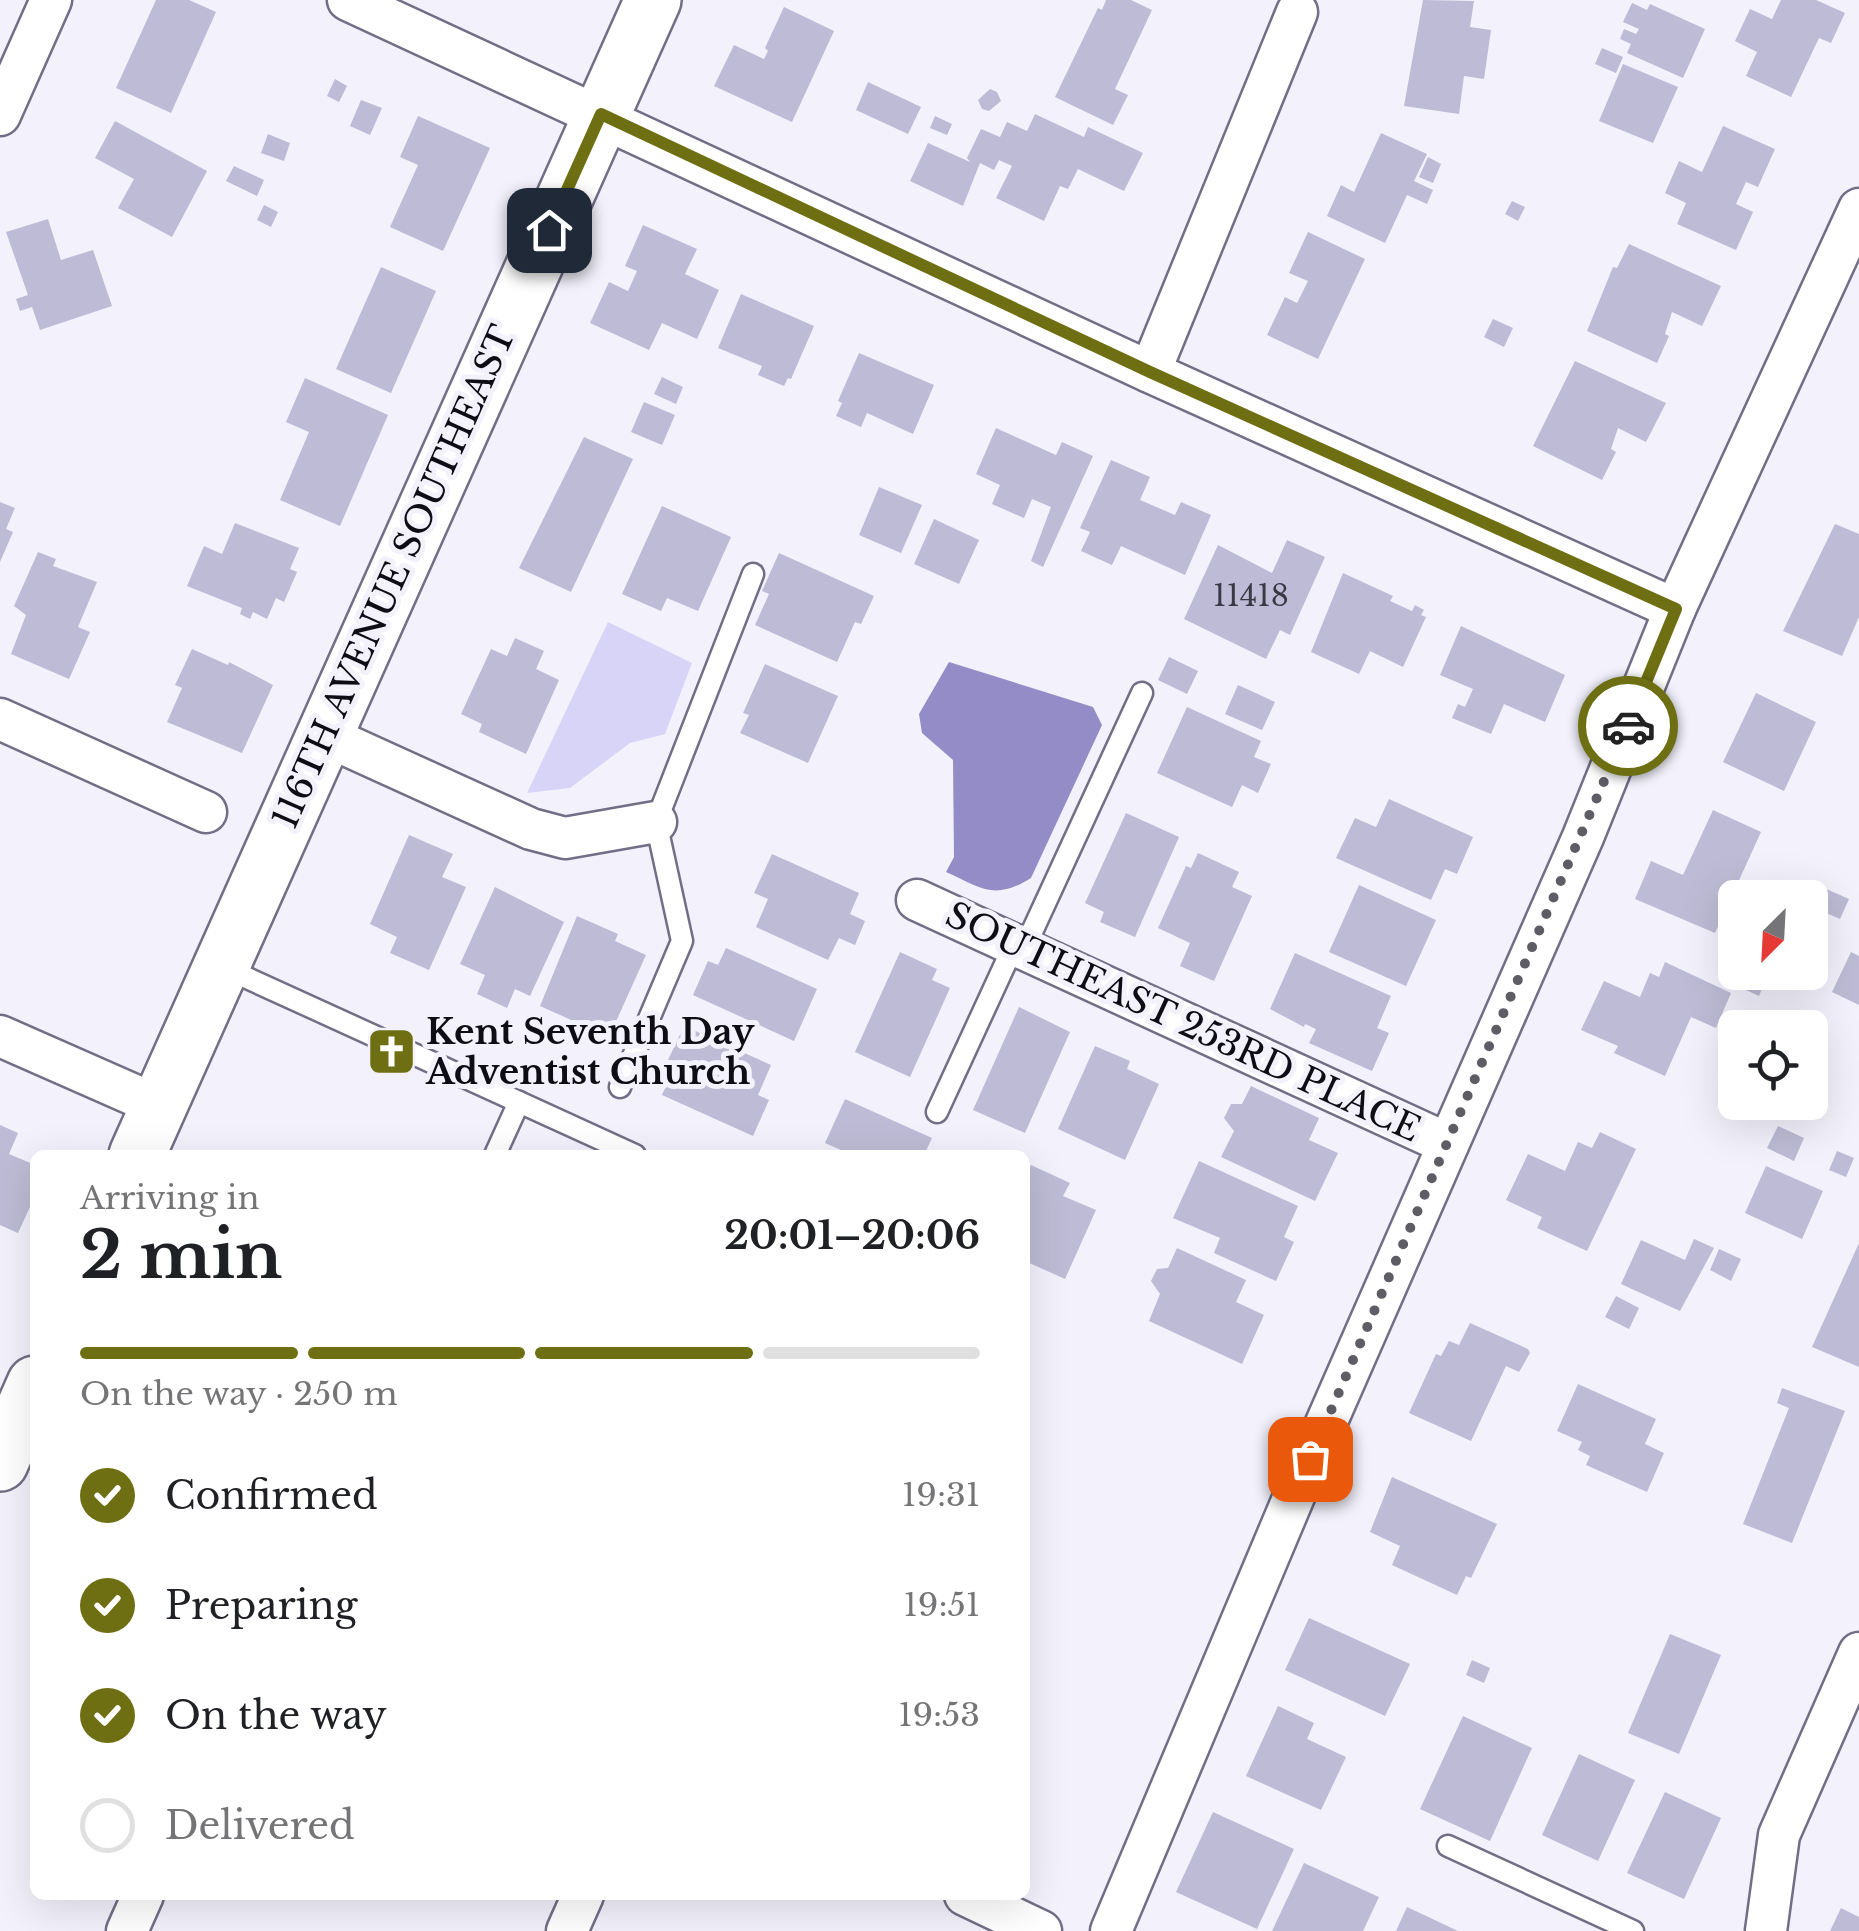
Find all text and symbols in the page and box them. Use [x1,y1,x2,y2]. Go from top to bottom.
pin [507,188,592,273]
icon: home [522,203,577,258]
street label: 116TH AVENUE SOUTHEAST [263,319,524,835]
house number: 11418 [1213,577,1289,614]
courier [1578,676,1678,776]
icon: car [1601,699,1656,754]
north arrow [1718,880,1828,990]
map controls [1718,880,1828,1120]
street label: SOUTHEAST 253RD PLACE [939,892,1427,1151]
place label: Kent Seventh Day Adventist Church [425,1010,755,1093]
button: locate [1718,1010,1828,1120]
church icon: Kent Seventh Day Adventist Church [365,1026,417,1078]
text: Arriving in [80,1178,259,1218]
text: 20:01–20:06 [724,1212,980,1259]
text: 2 min [80,1215,282,1296]
text: On the way · 250 m [80,1374,397,1414]
pin [1268,1417,1353,1502]
icon: bag [1283,1432,1338,1487]
icon: check [80,1468,135,1523]
text: Confirmed [165,1472,378,1519]
text: 19:31 [902,1475,980,1515]
icon: check [80,1578,135,1633]
text: Preparing [165,1582,357,1629]
text: 19:51 [904,1585,980,1625]
icon: check [80,1688,135,1743]
text: On the way [165,1692,387,1739]
text: 19:53 [898,1695,980,1735]
text: Delivered [165,1802,355,1849]

